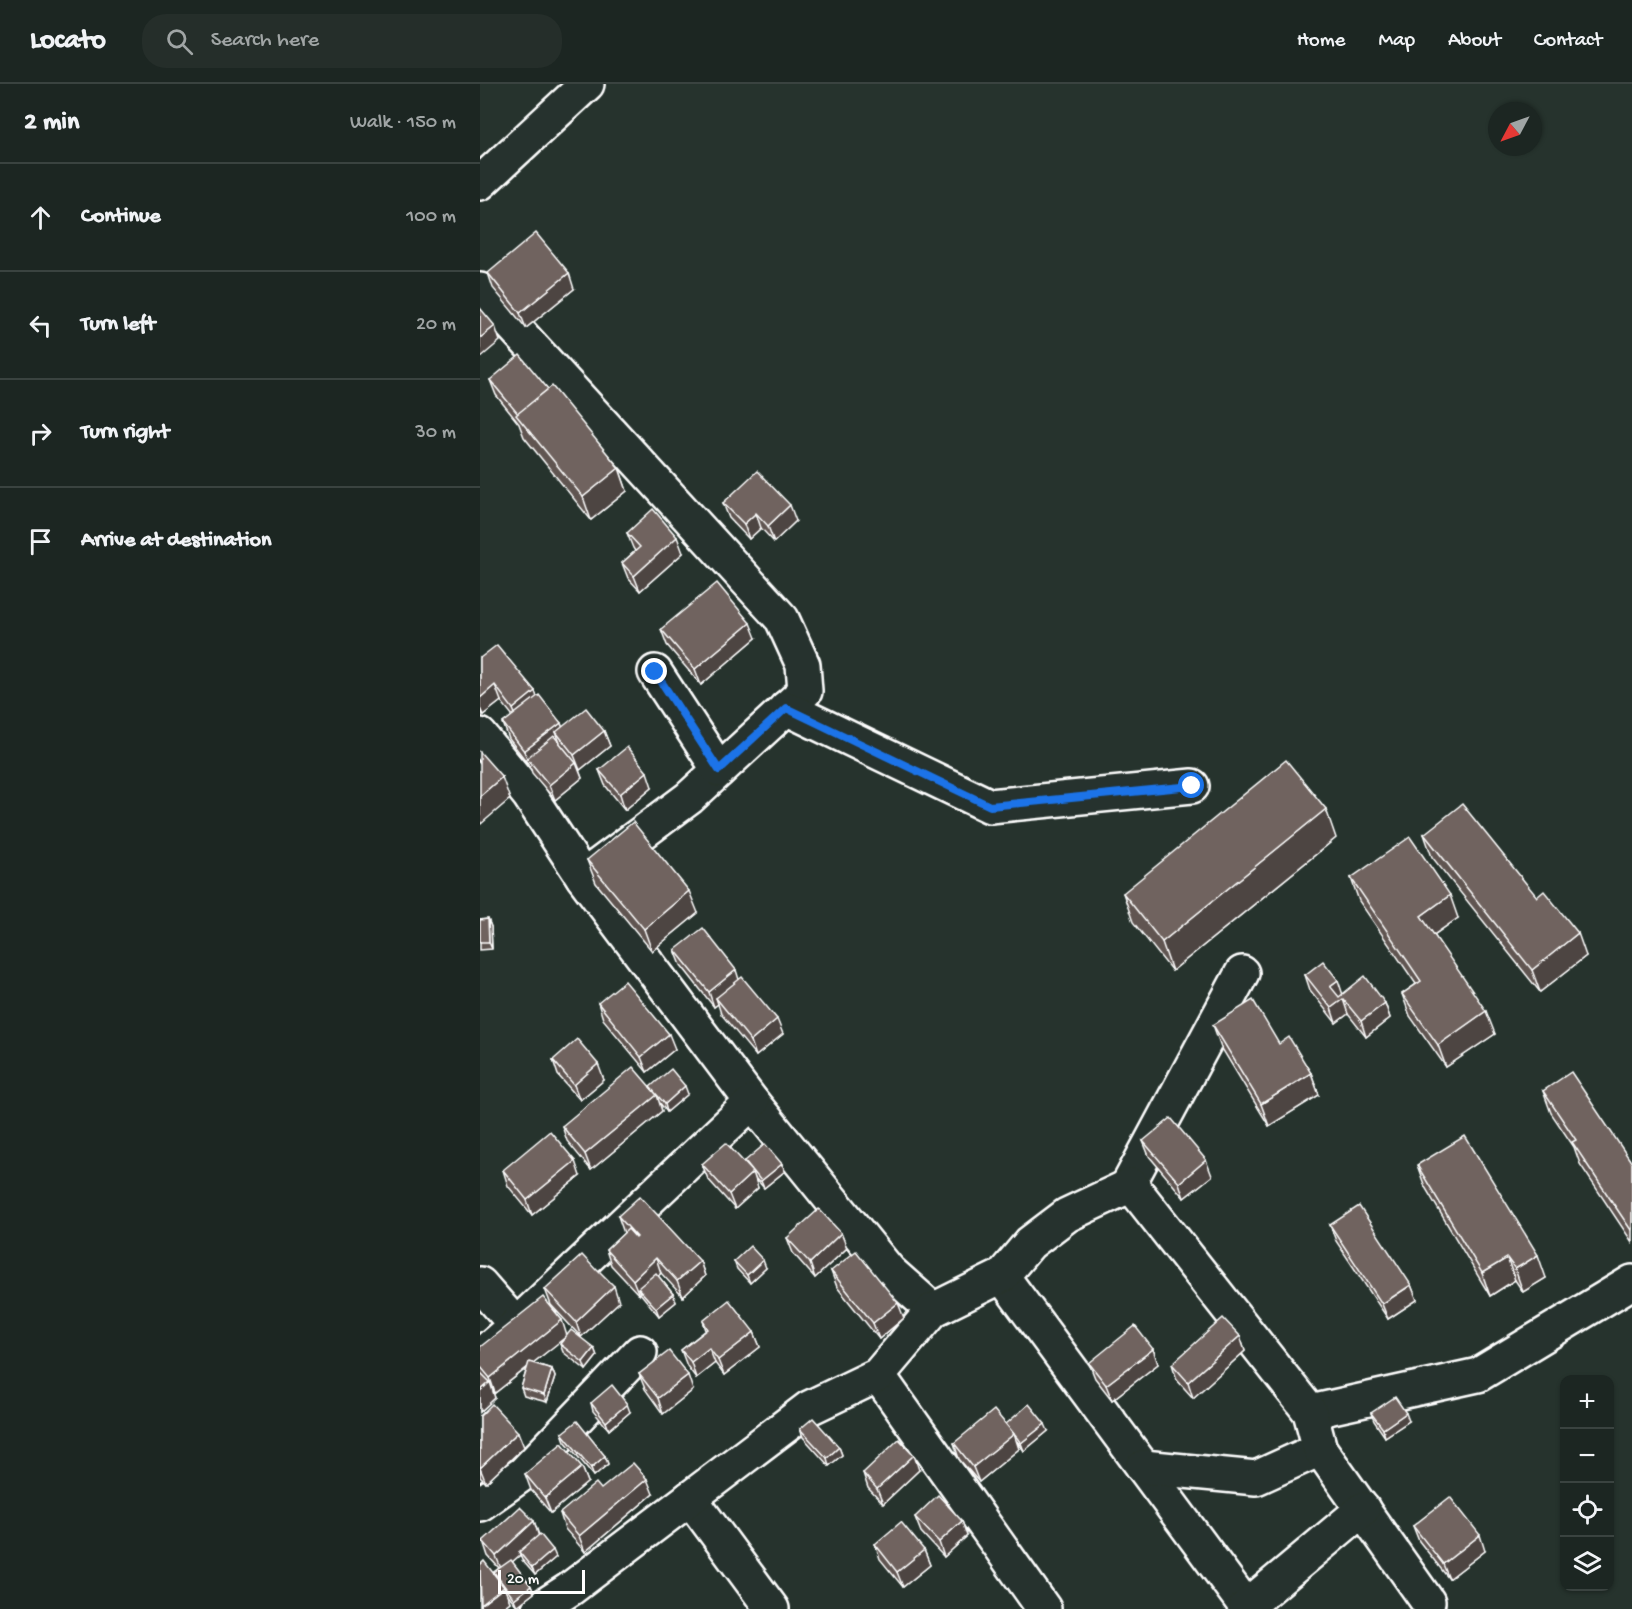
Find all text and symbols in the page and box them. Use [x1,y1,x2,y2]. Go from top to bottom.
search box [142,14,562,68]
text: Locato [30,25,106,58]
icon: search [163,25,196,58]
text: Search here [211,28,319,54]
text: Home [1297,29,1345,54]
text: Map [1378,29,1415,54]
text: About [1448,29,1501,54]
text: Contact [1534,29,1602,54]
north arrow [1488,102,1542,156]
text: 2 min [24,108,79,139]
text: Walk · 150 m [350,112,456,135]
icon: ahead [24,201,57,234]
text: Continue [81,204,161,230]
text: 100 m [406,206,456,229]
icon: left [24,309,57,342]
text: Turn left [81,312,155,338]
text: 20 m [416,314,456,337]
icon: right [24,417,57,450]
text: Turn right [81,420,169,446]
text: 30 m [415,422,456,445]
icon: arrive [24,525,57,558]
text: Arrive at destination [81,528,271,554]
route end [641,658,667,684]
route start [1178,772,1204,798]
map controls [1560,1375,1614,1591]
button: + [1560,1375,1614,1429]
button: − [1560,1429,1614,1483]
button: locate [1560,1483,1614,1537]
button: layers [1560,1537,1614,1591]
scale bar [498,1567,585,1594]
text: 20 m [507,1571,539,1590]

